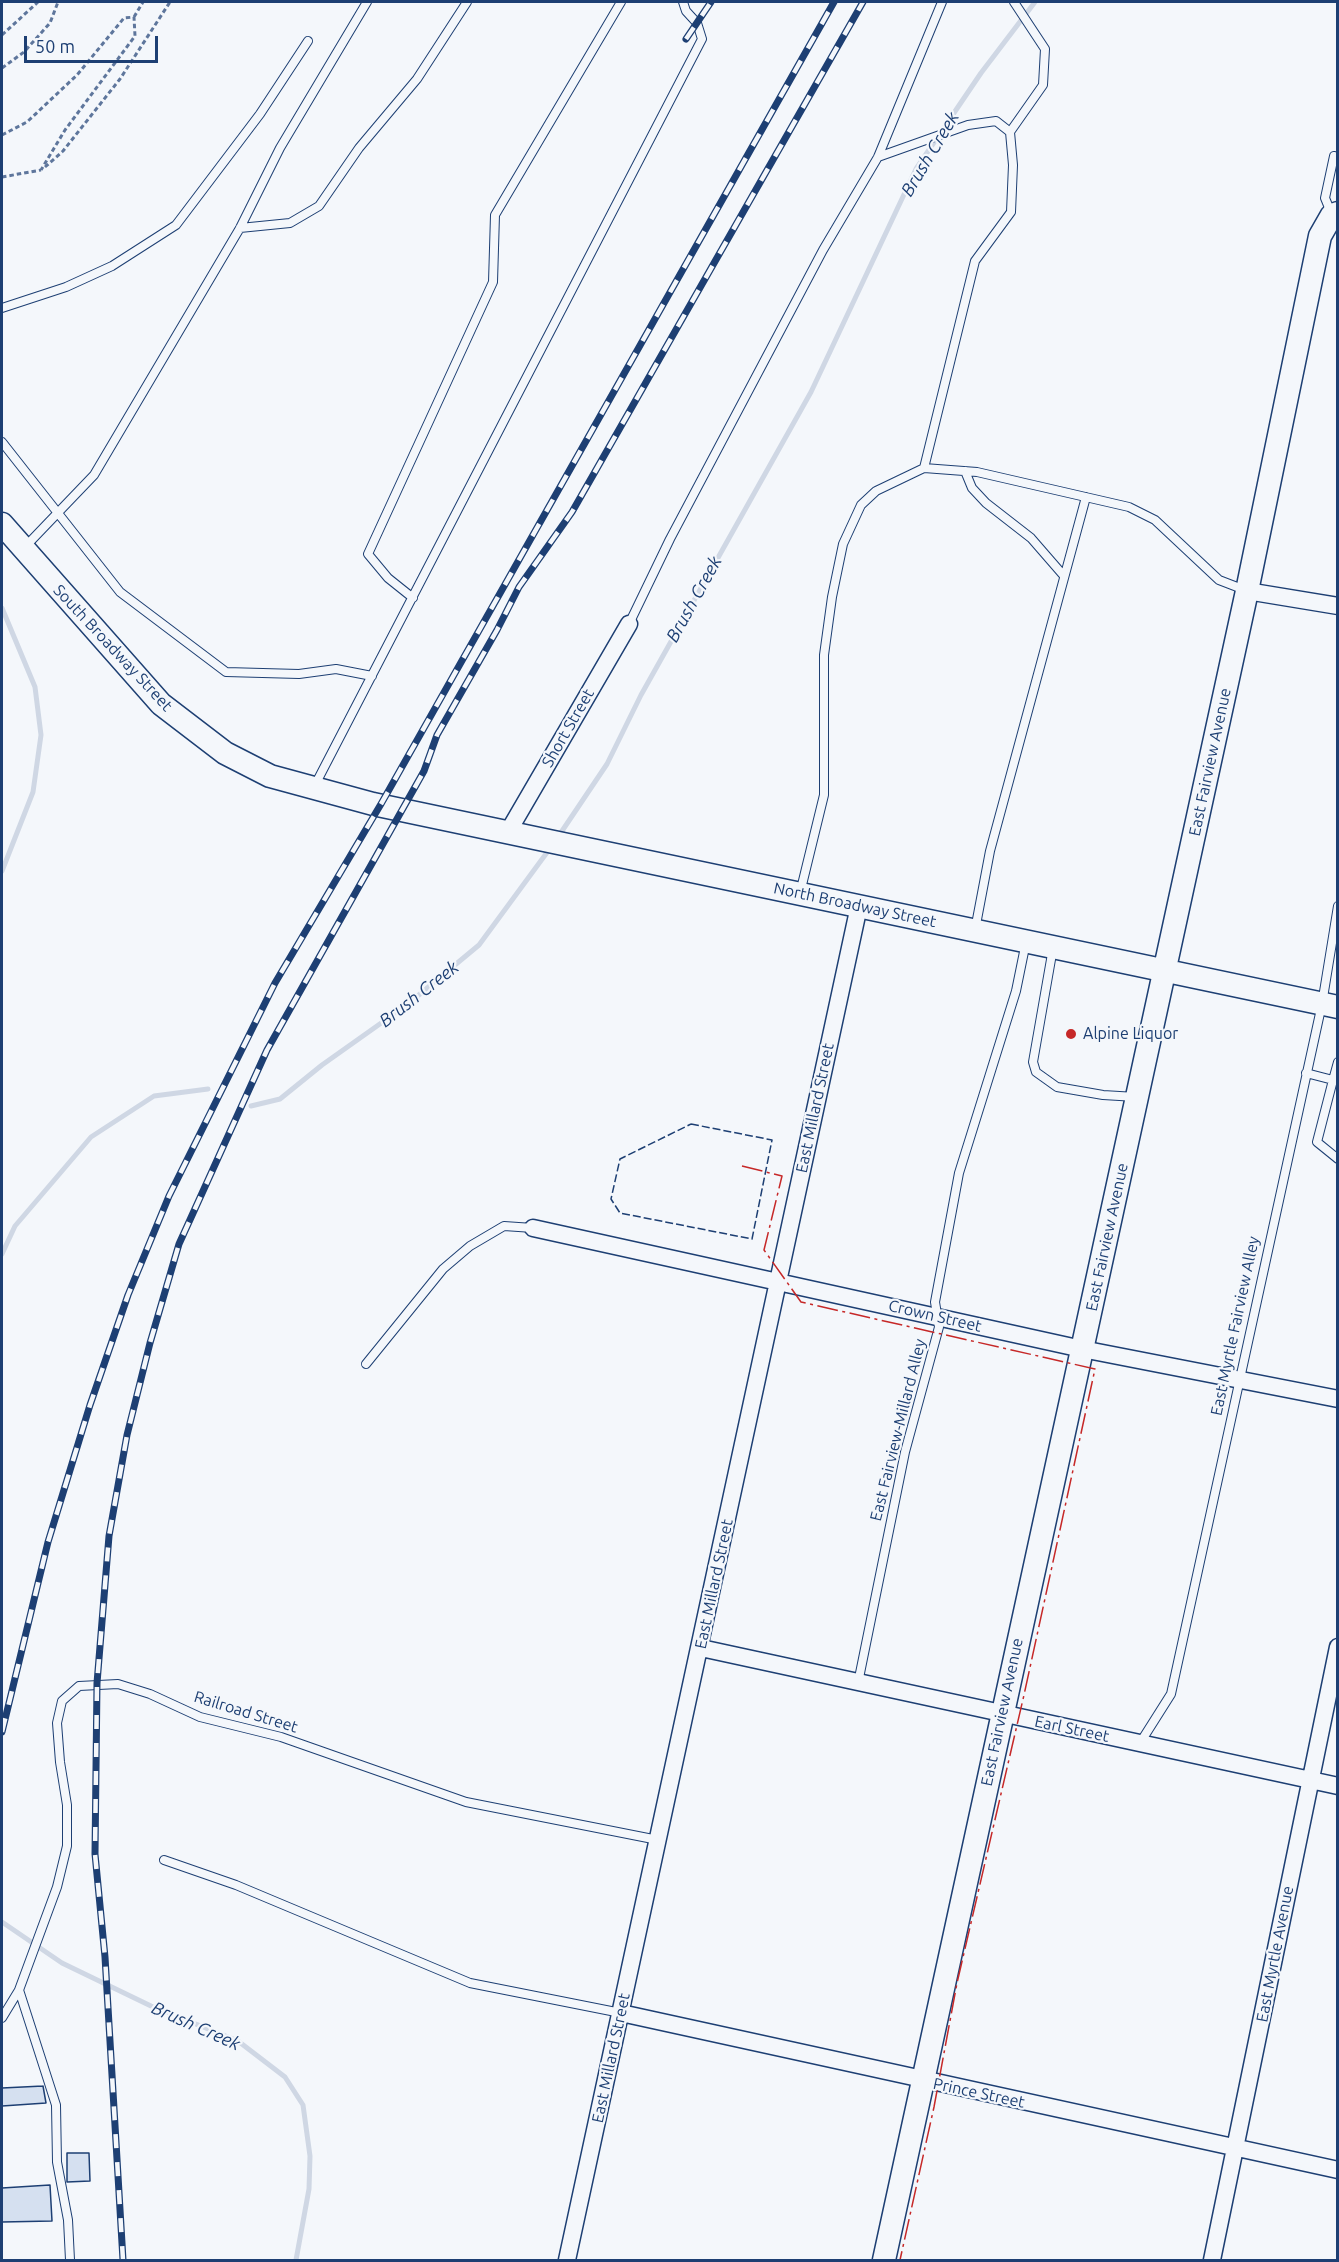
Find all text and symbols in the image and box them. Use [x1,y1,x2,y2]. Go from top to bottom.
scale bar [27,24,160,62]
text: 50 m [35,36,75,56]
water label: Brush Creek [896,108,964,200]
water label: Brush Creek [662,552,726,646]
street label: South Broadway Street [49,581,177,715]
street label: Short Street [538,685,598,771]
street label: East Fairview Avenue [1185,686,1235,838]
street label: North Broadway Street [772,878,938,932]
water label: Brush Creek [375,956,463,1032]
place label: Alpine Liquor [1083,1024,1178,1044]
marker: Alpine Liquor [1064,1027,1078,1041]
street label: East Millard Street [792,1041,838,1175]
street label: East Fairview Avenue [1082,1161,1132,1313]
street label: East Myrtle Fairview Alley [1207,1234,1263,1418]
street label: Crown Street [887,1296,983,1336]
street label: East Fairview-Millard Alley [866,1337,930,1523]
street label: East Millard Street [691,1517,737,1651]
street label: East Fairview Avenue [977,1636,1027,1788]
street label: Railroad Street [192,1687,300,1737]
street label: Earl Street [1033,1712,1111,1746]
street label: East Myrtle Avenue [1252,1884,1298,2024]
street label: East Millard Street [588,1991,634,2125]
water label: Brush Creek [148,1997,244,2055]
street label: Prince Street [931,2074,1027,2112]

